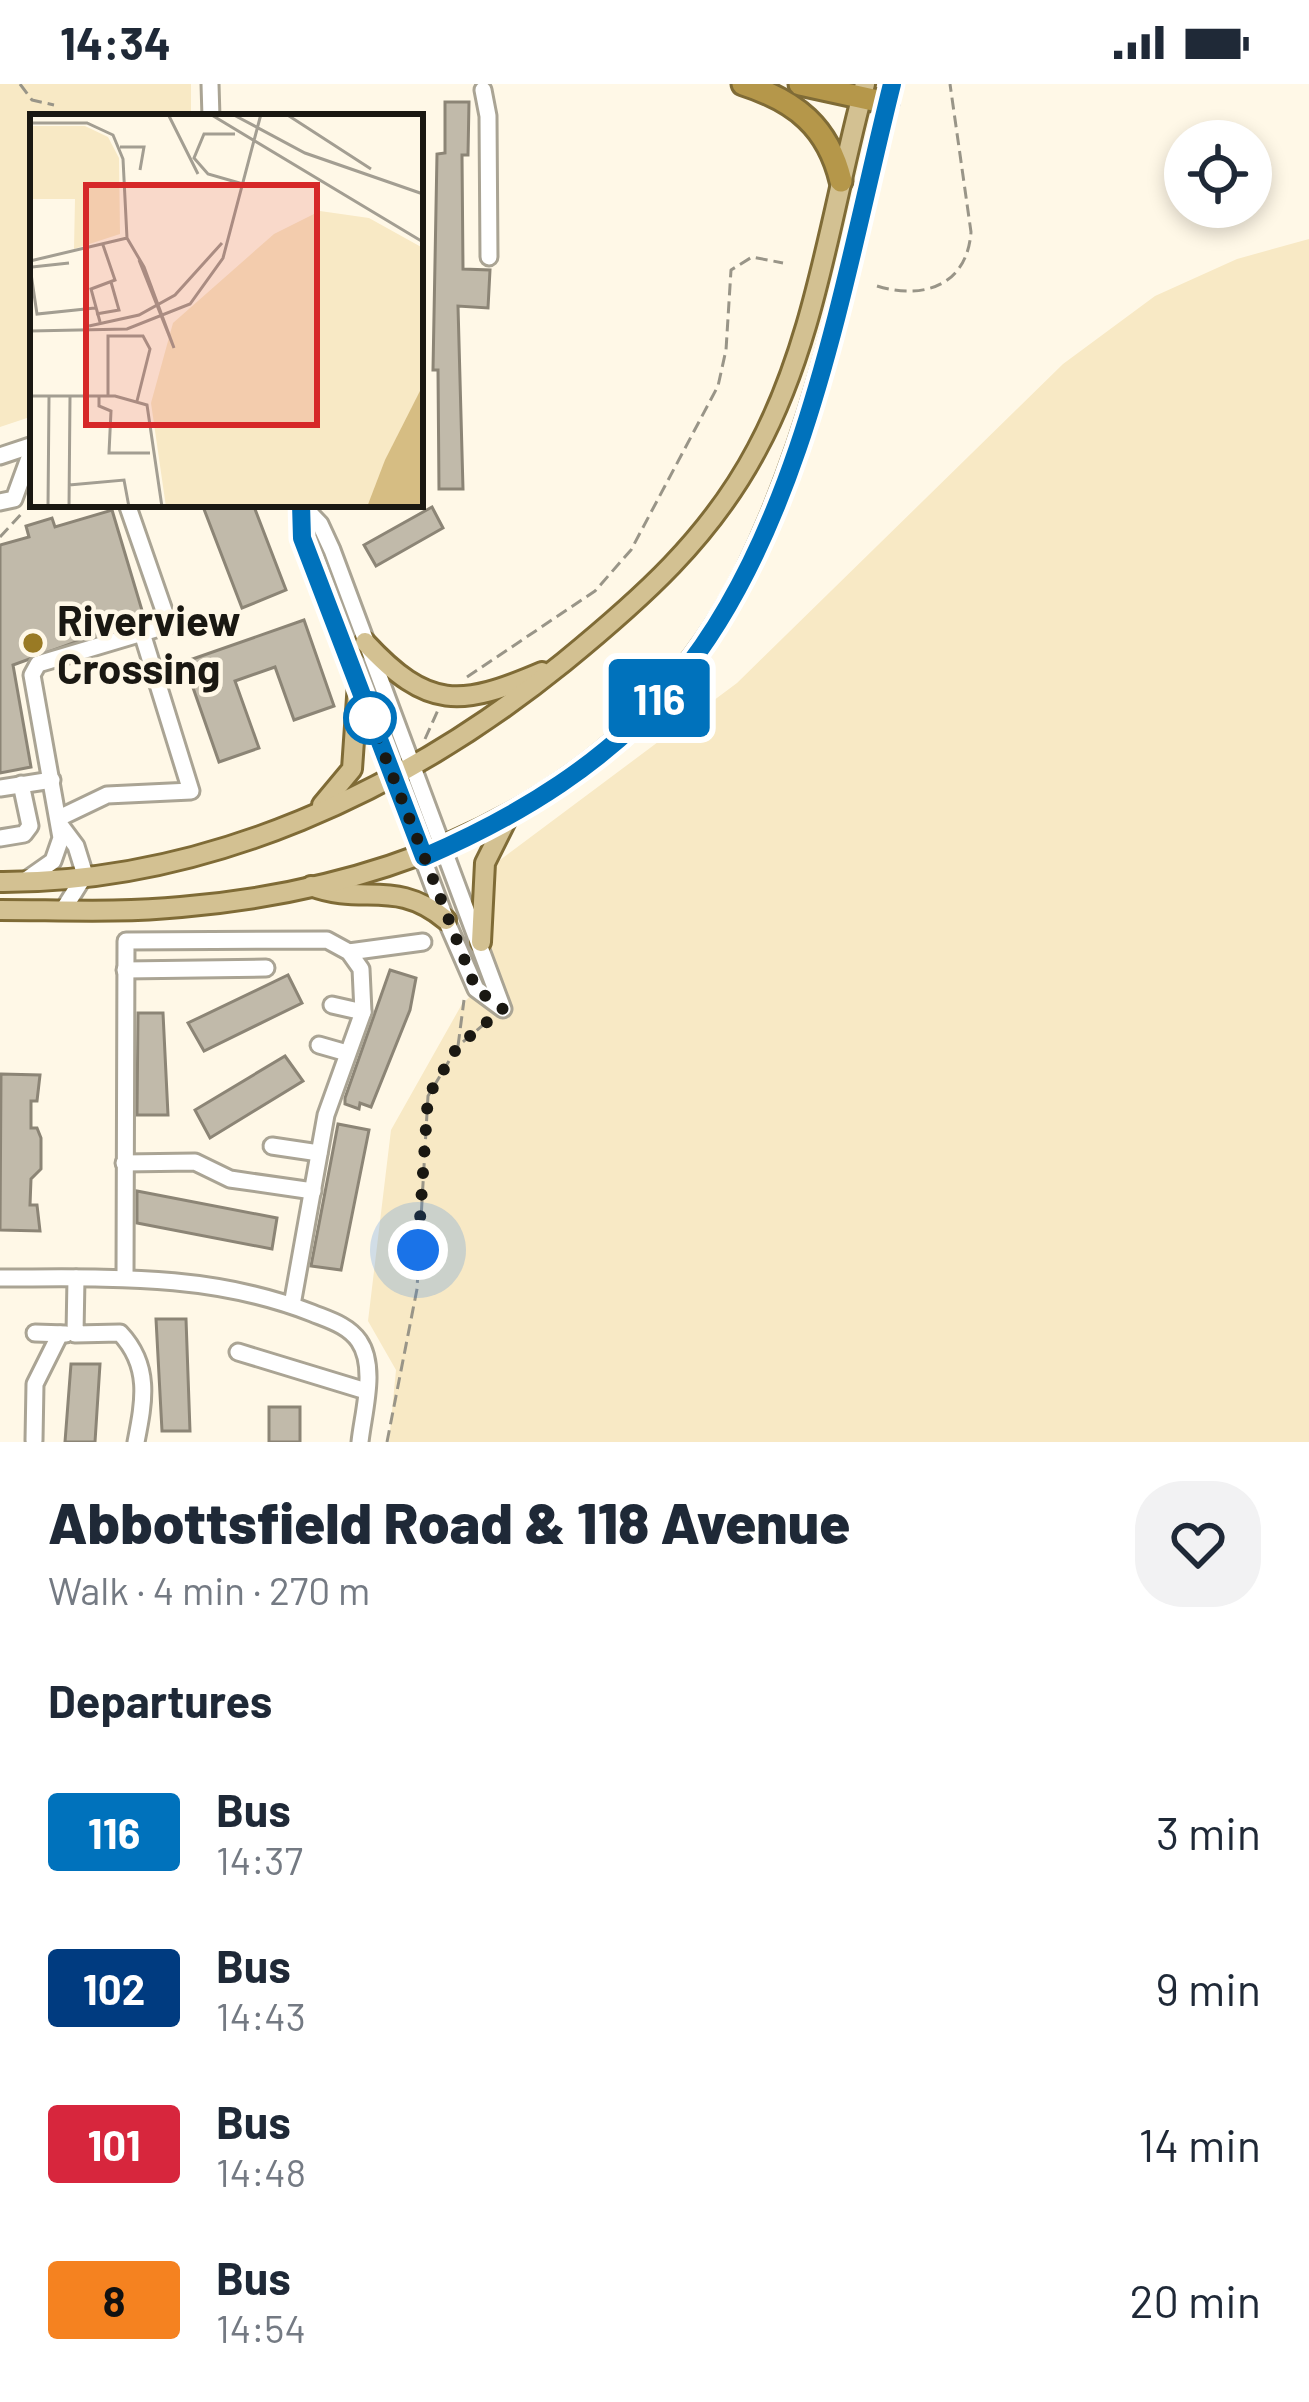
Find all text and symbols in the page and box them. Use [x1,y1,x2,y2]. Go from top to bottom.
text: 14:34 [60,15,171,69]
inset map [30,114,423,507]
map controls [1164,120,1272,228]
button: locate [1164,120,1272,228]
place label: Riverview Crossing [57,594,241,693]
marker: Riverview Crossing [20,630,46,656]
line badge: 116 [590,659,728,737]
text: 116 [633,673,685,723]
unlabelled marker [345,693,395,743]
your location [388,1220,448,1280]
button: heart [1135,1481,1261,1607]
text: Abbottsfield Road & 118 Avenue [48,1487,850,1555]
text: Walk · 4 min · 270 m [48,1566,370,1613]
text: Departures [48,1673,272,1727]
text: Bus [216,1782,291,1836]
text: 3 min [1156,1805,1261,1859]
text: 116 [88,1807,140,1857]
text: 14:37 [216,1836,303,1883]
text: Bus [216,1938,291,1992]
text: 9 min [1156,1961,1261,2015]
text: 102 [83,1963,145,2013]
text: 14:43 [216,1992,306,2039]
text: Bus [216,2094,291,2148]
text: 14 min [1139,2117,1261,2171]
text: 101 [87,2119,141,2169]
text: 14:48 [216,2148,306,2195]
text: Bus [216,2250,291,2304]
text: 20 min [1130,2273,1261,2327]
text: 8 [103,2275,125,2325]
text: 14:54 [216,2304,306,2351]

